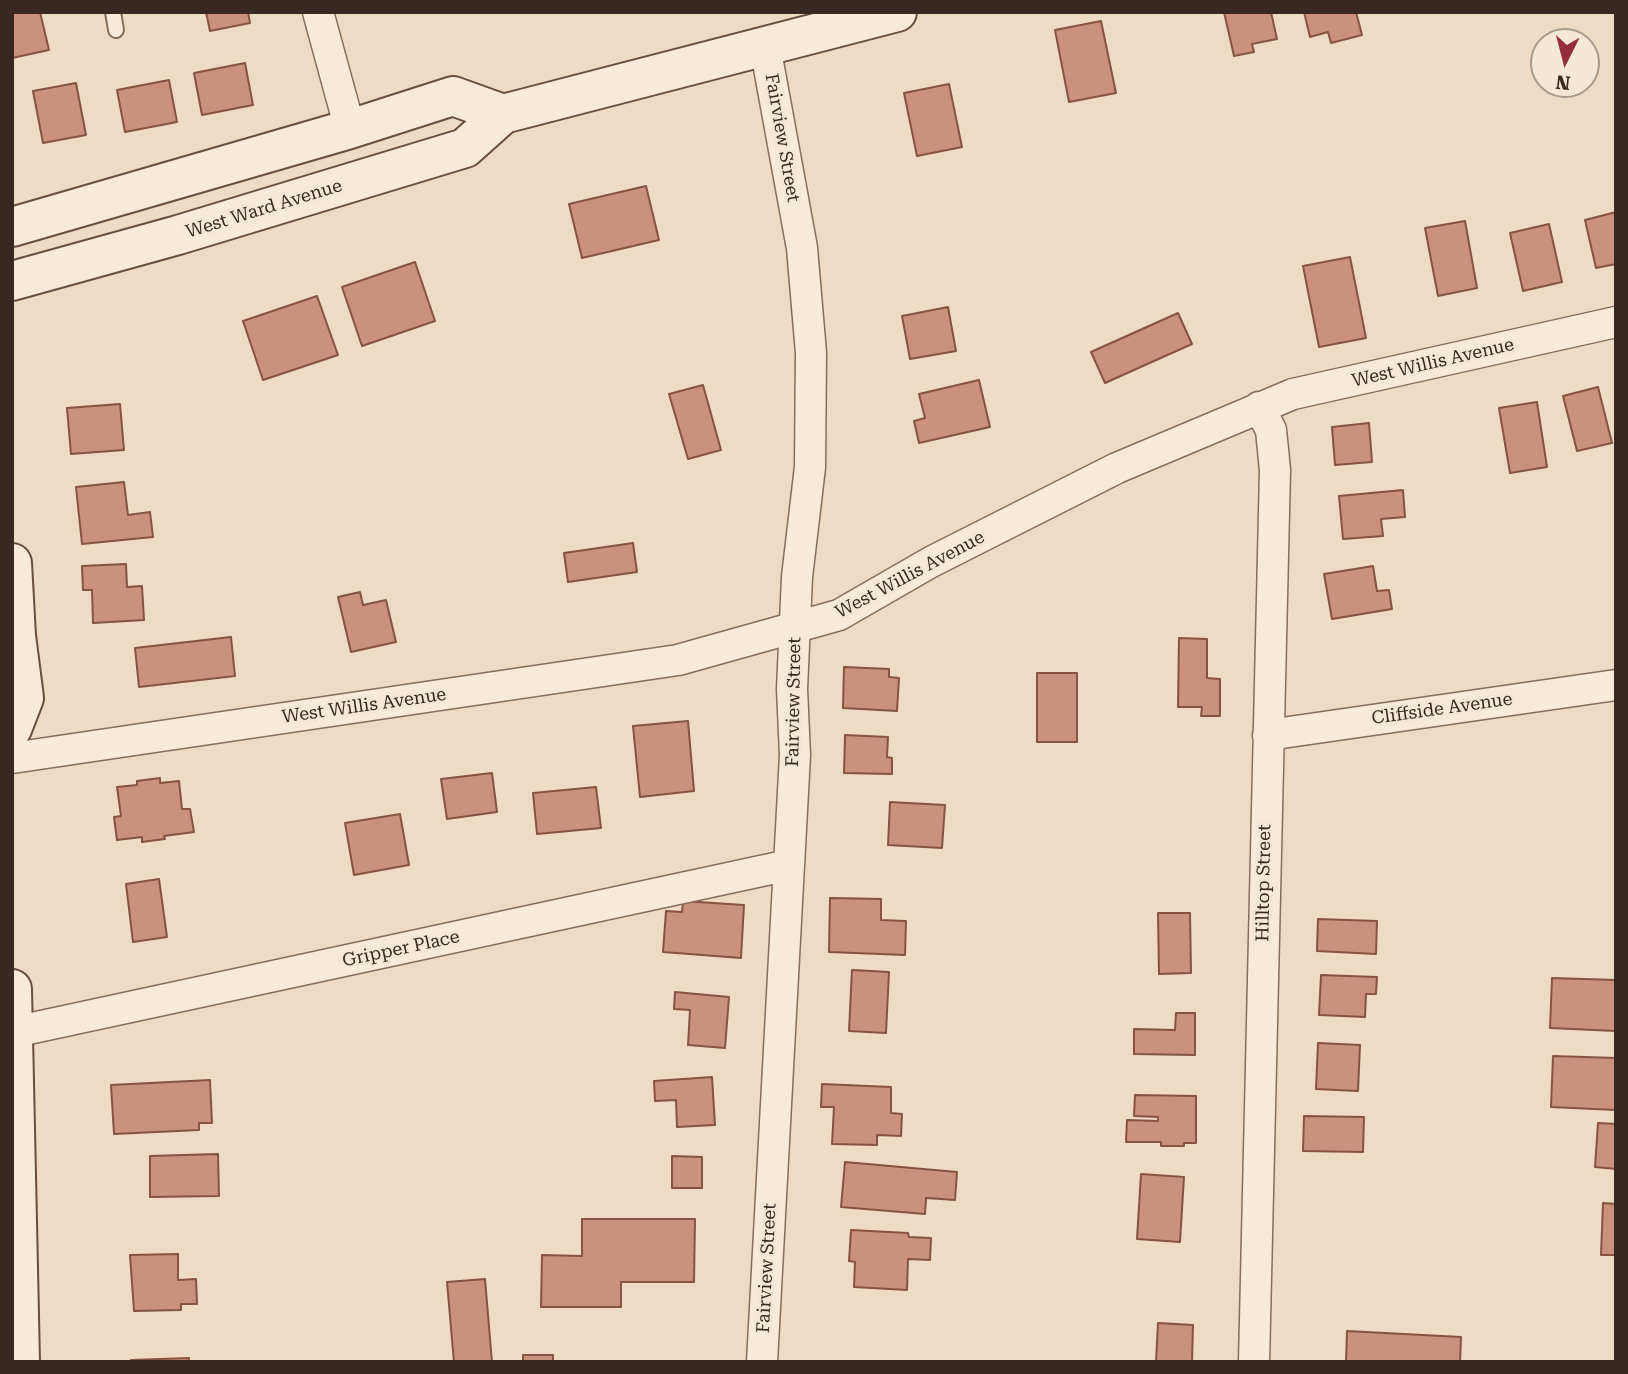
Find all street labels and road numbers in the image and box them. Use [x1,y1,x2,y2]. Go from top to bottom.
street label: Fairview Street [760,72,804,204]
street label: West Ward Avenue [183,175,345,243]
street label: West Willis Avenue [1350,334,1516,392]
street label: West Willis Avenue [832,527,988,623]
street label: Fairview Street [782,637,806,767]
street label: West Willis Avenue [280,684,448,728]
street label: Cliffside Avenue [1370,688,1514,730]
street label: Hilltop Street [1252,824,1276,942]
street label: Gripper Place [340,926,462,972]
street label: Fairview Street [753,1202,781,1334]

